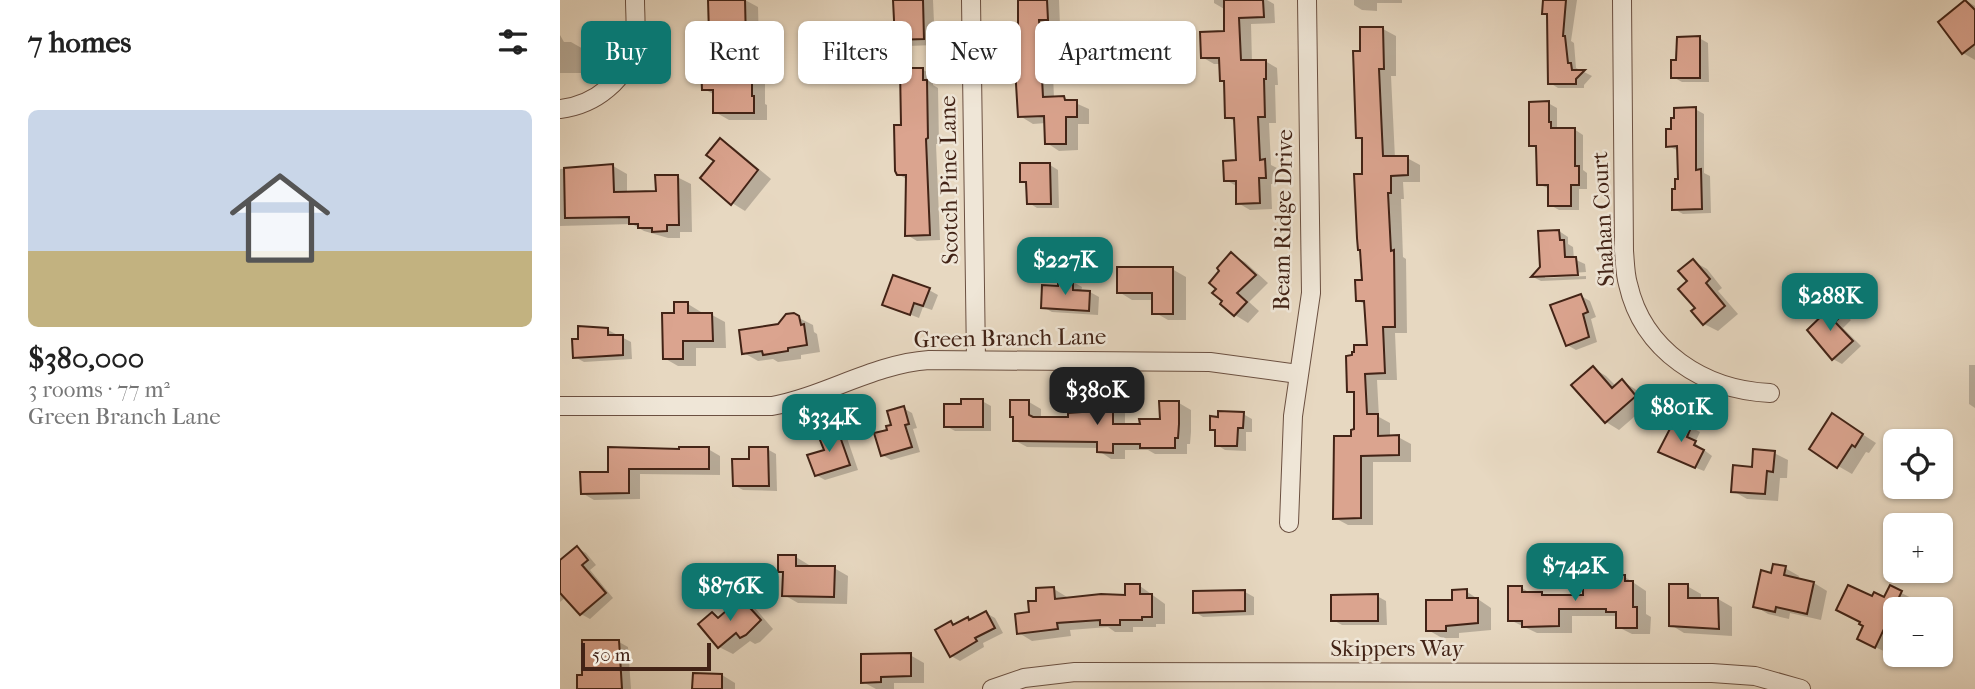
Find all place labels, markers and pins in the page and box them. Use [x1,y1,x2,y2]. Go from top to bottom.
pin: $227K [1016,238,1114,297]
pin: $288K [1781,274,1879,333]
pin: $380K [1048,368,1146,427]
pin: $801K [1632,384,1730,444]
pin: $334K [780,394,878,454]
pin: $742K [1526,544,1624,603]
pin: $876K [681,564,779,623]

